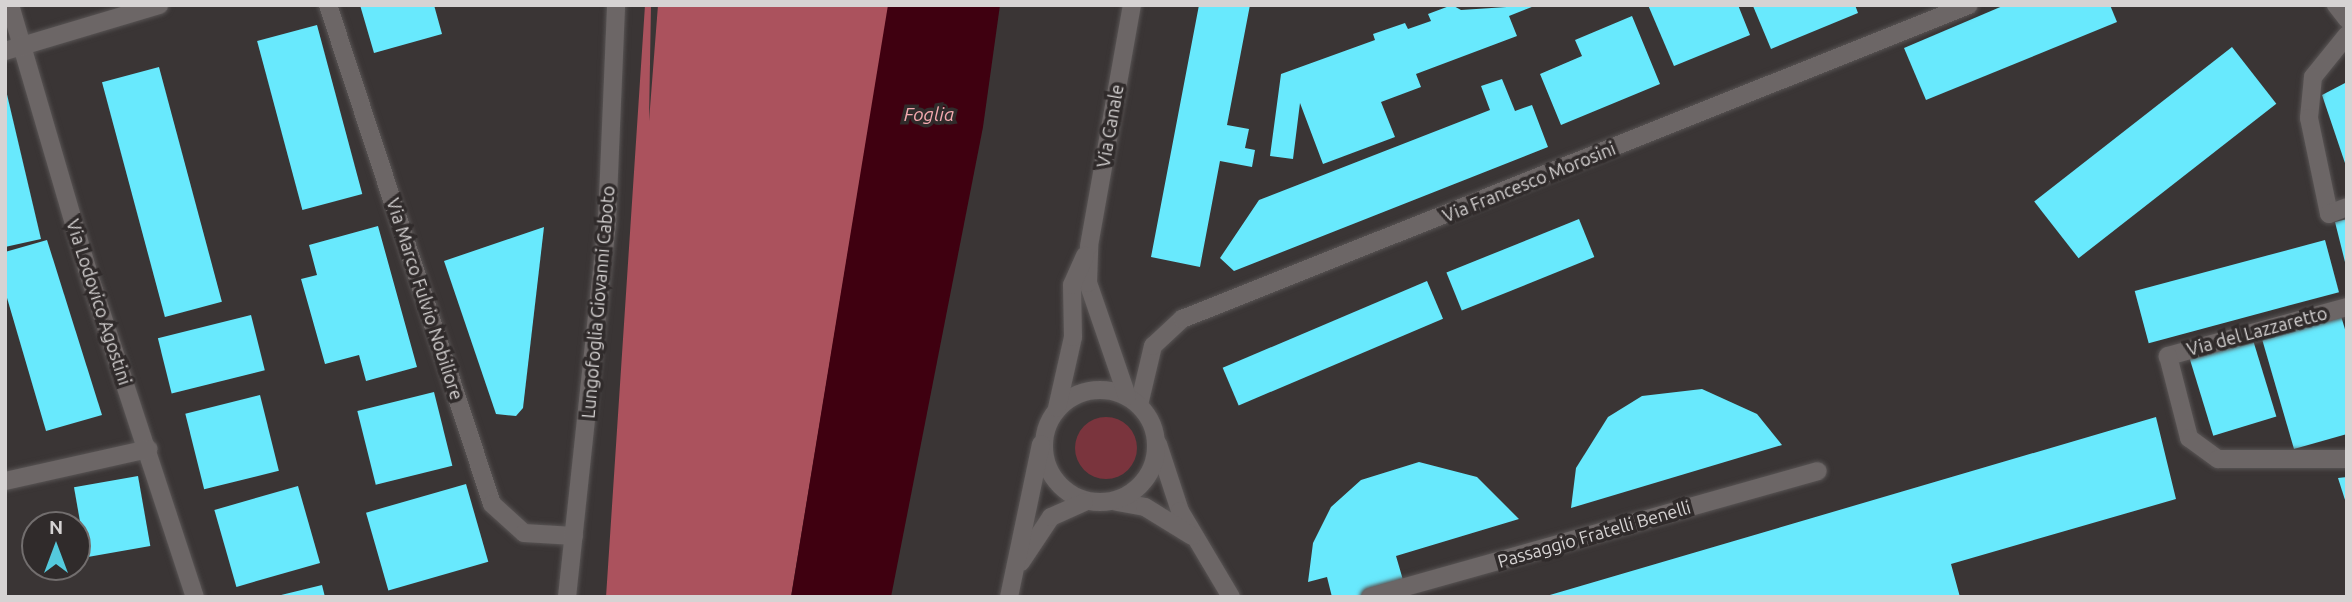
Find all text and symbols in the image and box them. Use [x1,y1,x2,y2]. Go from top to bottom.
street label: Via Canale [1092,83,1128,169]
water label: Foglia [904,104,954,126]
street label: Via Francesco Morosini [1439,137,1619,227]
street label: Lungofoglia Giovanni Caboto [577,185,619,419]
street label: Via Marco Fulvio Nobiliore [382,195,468,403]
street label: Via Lodovico Agostini [62,216,136,388]
street label: Via del Lazzaretto [2184,302,2330,360]
street label: Passaggio Fratelli Benelli [1495,496,1693,572]
north arrow [21,511,91,581]
text: N [49,516,63,538]

